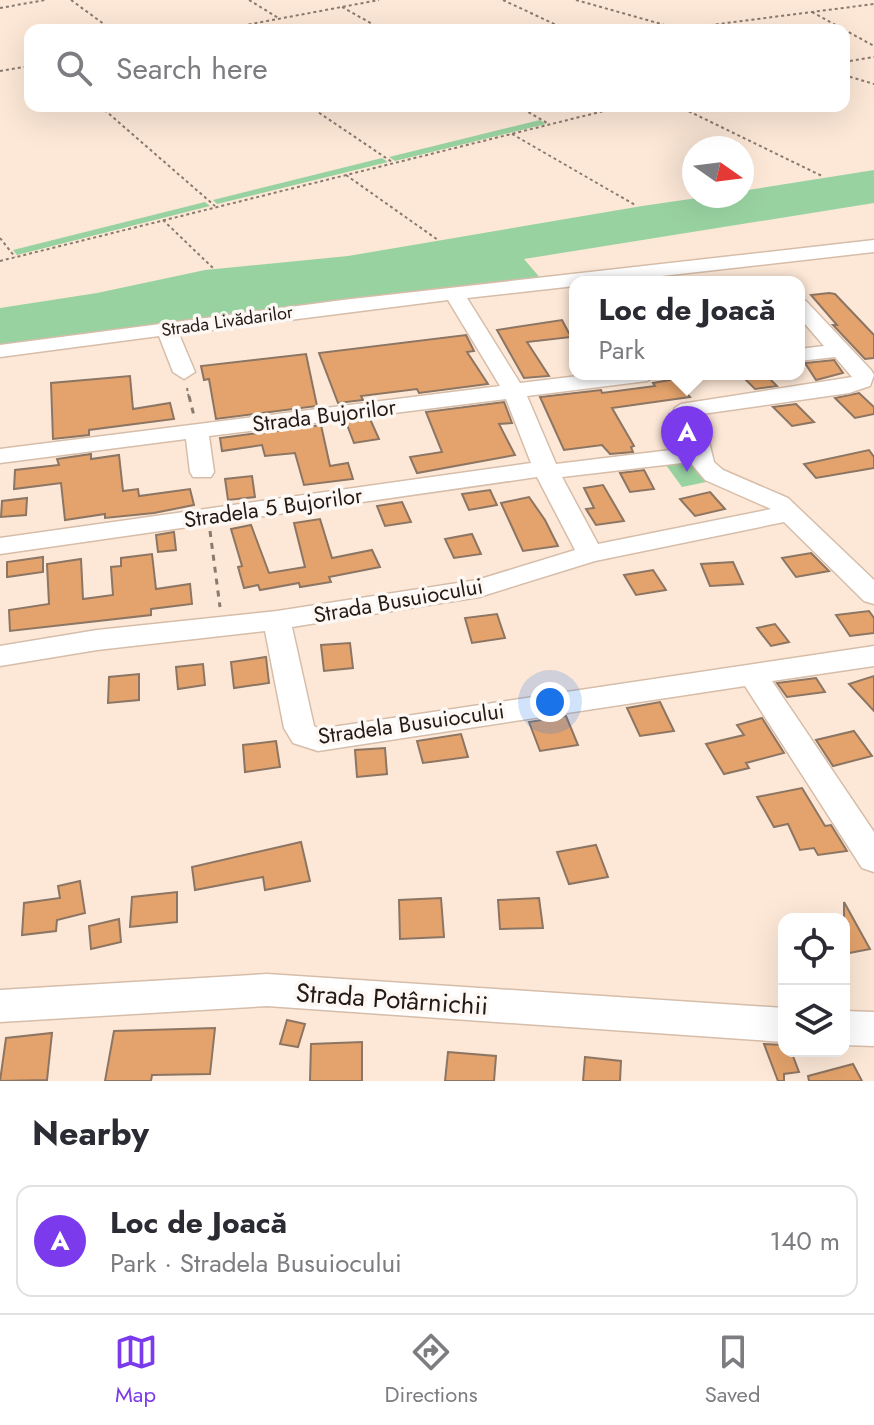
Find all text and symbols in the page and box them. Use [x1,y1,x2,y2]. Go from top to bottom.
search box [24,24,850,112]
icon: search [52,46,96,90]
text: Search here [116,47,268,90]
north arrow [682,136,754,208]
popup [569,276,805,380]
text: Loc de Joacă [599,288,775,331]
street label: Strada Livădarilor [159,299,295,343]
text: Park [599,331,645,369]
street label: Strada Bujorilor [250,390,398,440]
pin: A [661,406,713,472]
street label: Stradela 5 Bujorilor [182,479,365,535]
street label: Strada Busuiocului [311,569,485,631]
your location [530,682,570,722]
street label: Stradela Busuiocului [316,694,506,752]
map controls [778,913,850,1057]
button: locate [778,913,850,985]
street label: Strada Potârnichii [295,973,489,1025]
button: layers [778,985,850,1057]
text: Nearby [32,1109,149,1158]
text: Loc de Joacă [110,1201,287,1244]
text: A [50,1222,70,1260]
text: 140 m [769,1222,840,1260]
text: Park · Stradela Busuiocului [110,1244,402,1282]
tab: Map [114,1330,158,1410]
tab: Directions [385,1330,478,1410]
tab: Saved [705,1330,760,1410]

